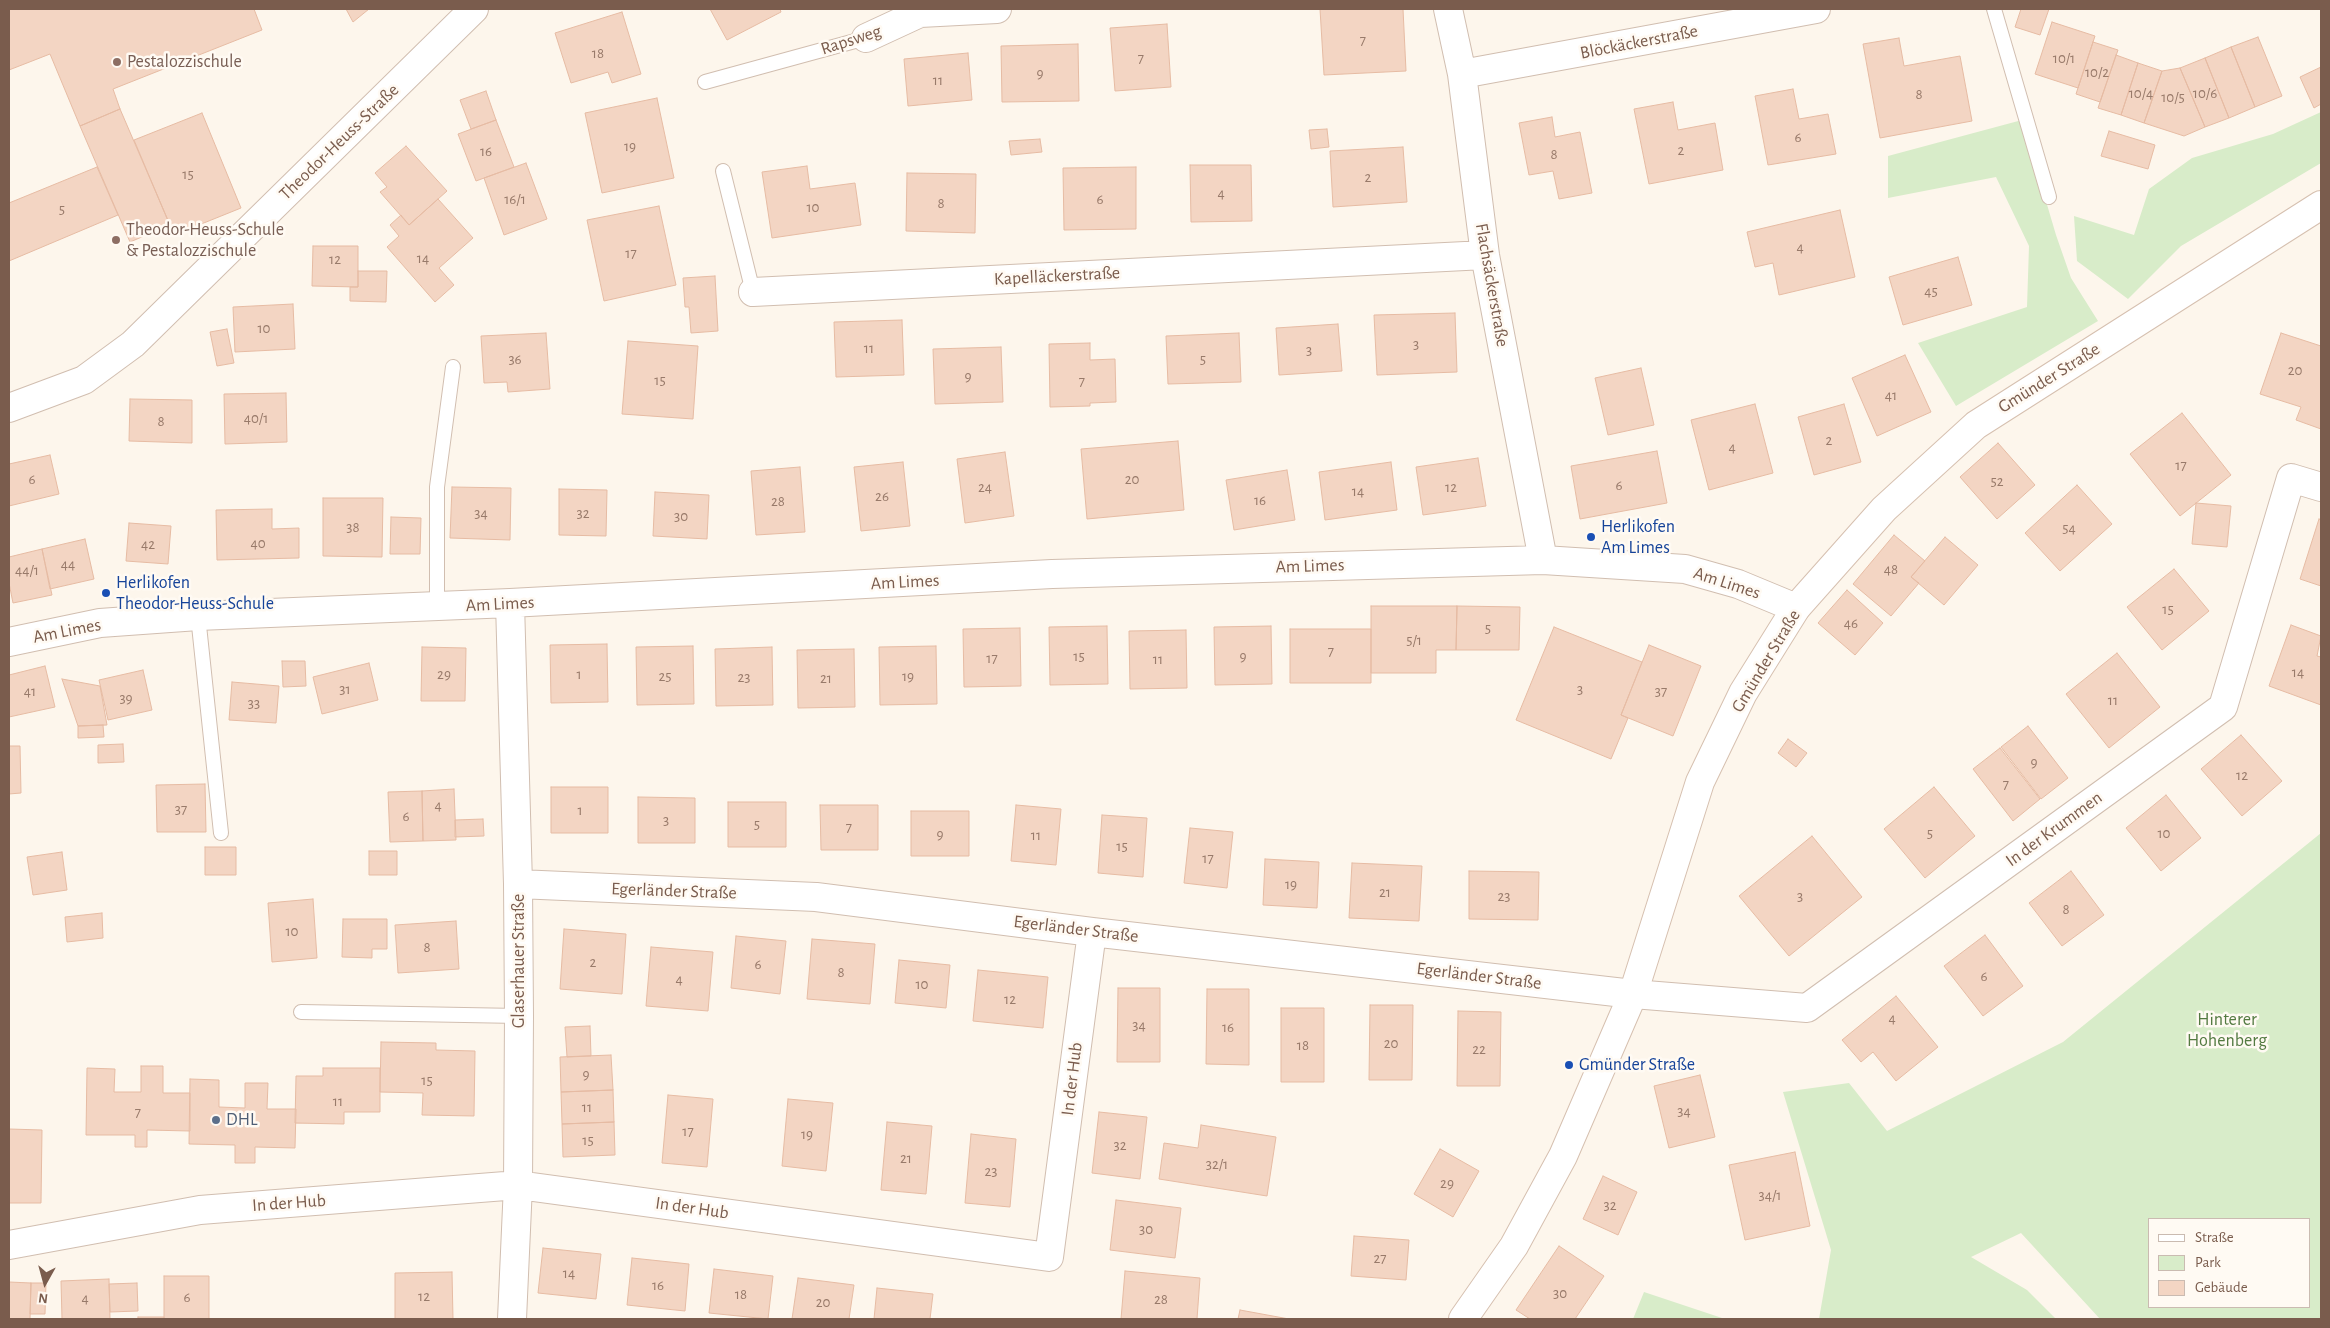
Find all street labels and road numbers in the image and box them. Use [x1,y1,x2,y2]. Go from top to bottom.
street label: Rapsweg [818,20,884,60]
street label: Blöckäckerstraße [1578,20,1700,64]
street label: Theodor-Heuss-Straße [275,79,403,205]
street label: Flachsäckerstraße [1470,221,1514,349]
street label: Kapelläckerstraße [993,262,1121,290]
street label: Gmünder Straße [1994,338,2104,418]
street label: Am Limes [1275,554,1345,578]
street label: Am Limes [1691,562,1763,604]
street label: Am Limes [870,569,940,595]
street label: Am Limes [465,591,535,617]
street label: Gmünder Straße [1727,606,1805,716]
street label: Am Limes [31,614,103,648]
street label: In der Krummen [2002,787,2106,871]
street label: Egerländer Straße [611,878,737,904]
street label: Glaserhauer Straße [508,894,530,1028]
street label: Egerländer Straße [1012,911,1140,947]
street label: Egerländer Straße [1415,958,1543,994]
street label: In der Hub [1057,1041,1087,1117]
street label: In der Hub [251,1190,327,1216]
street label: In der Hub [654,1192,730,1224]

